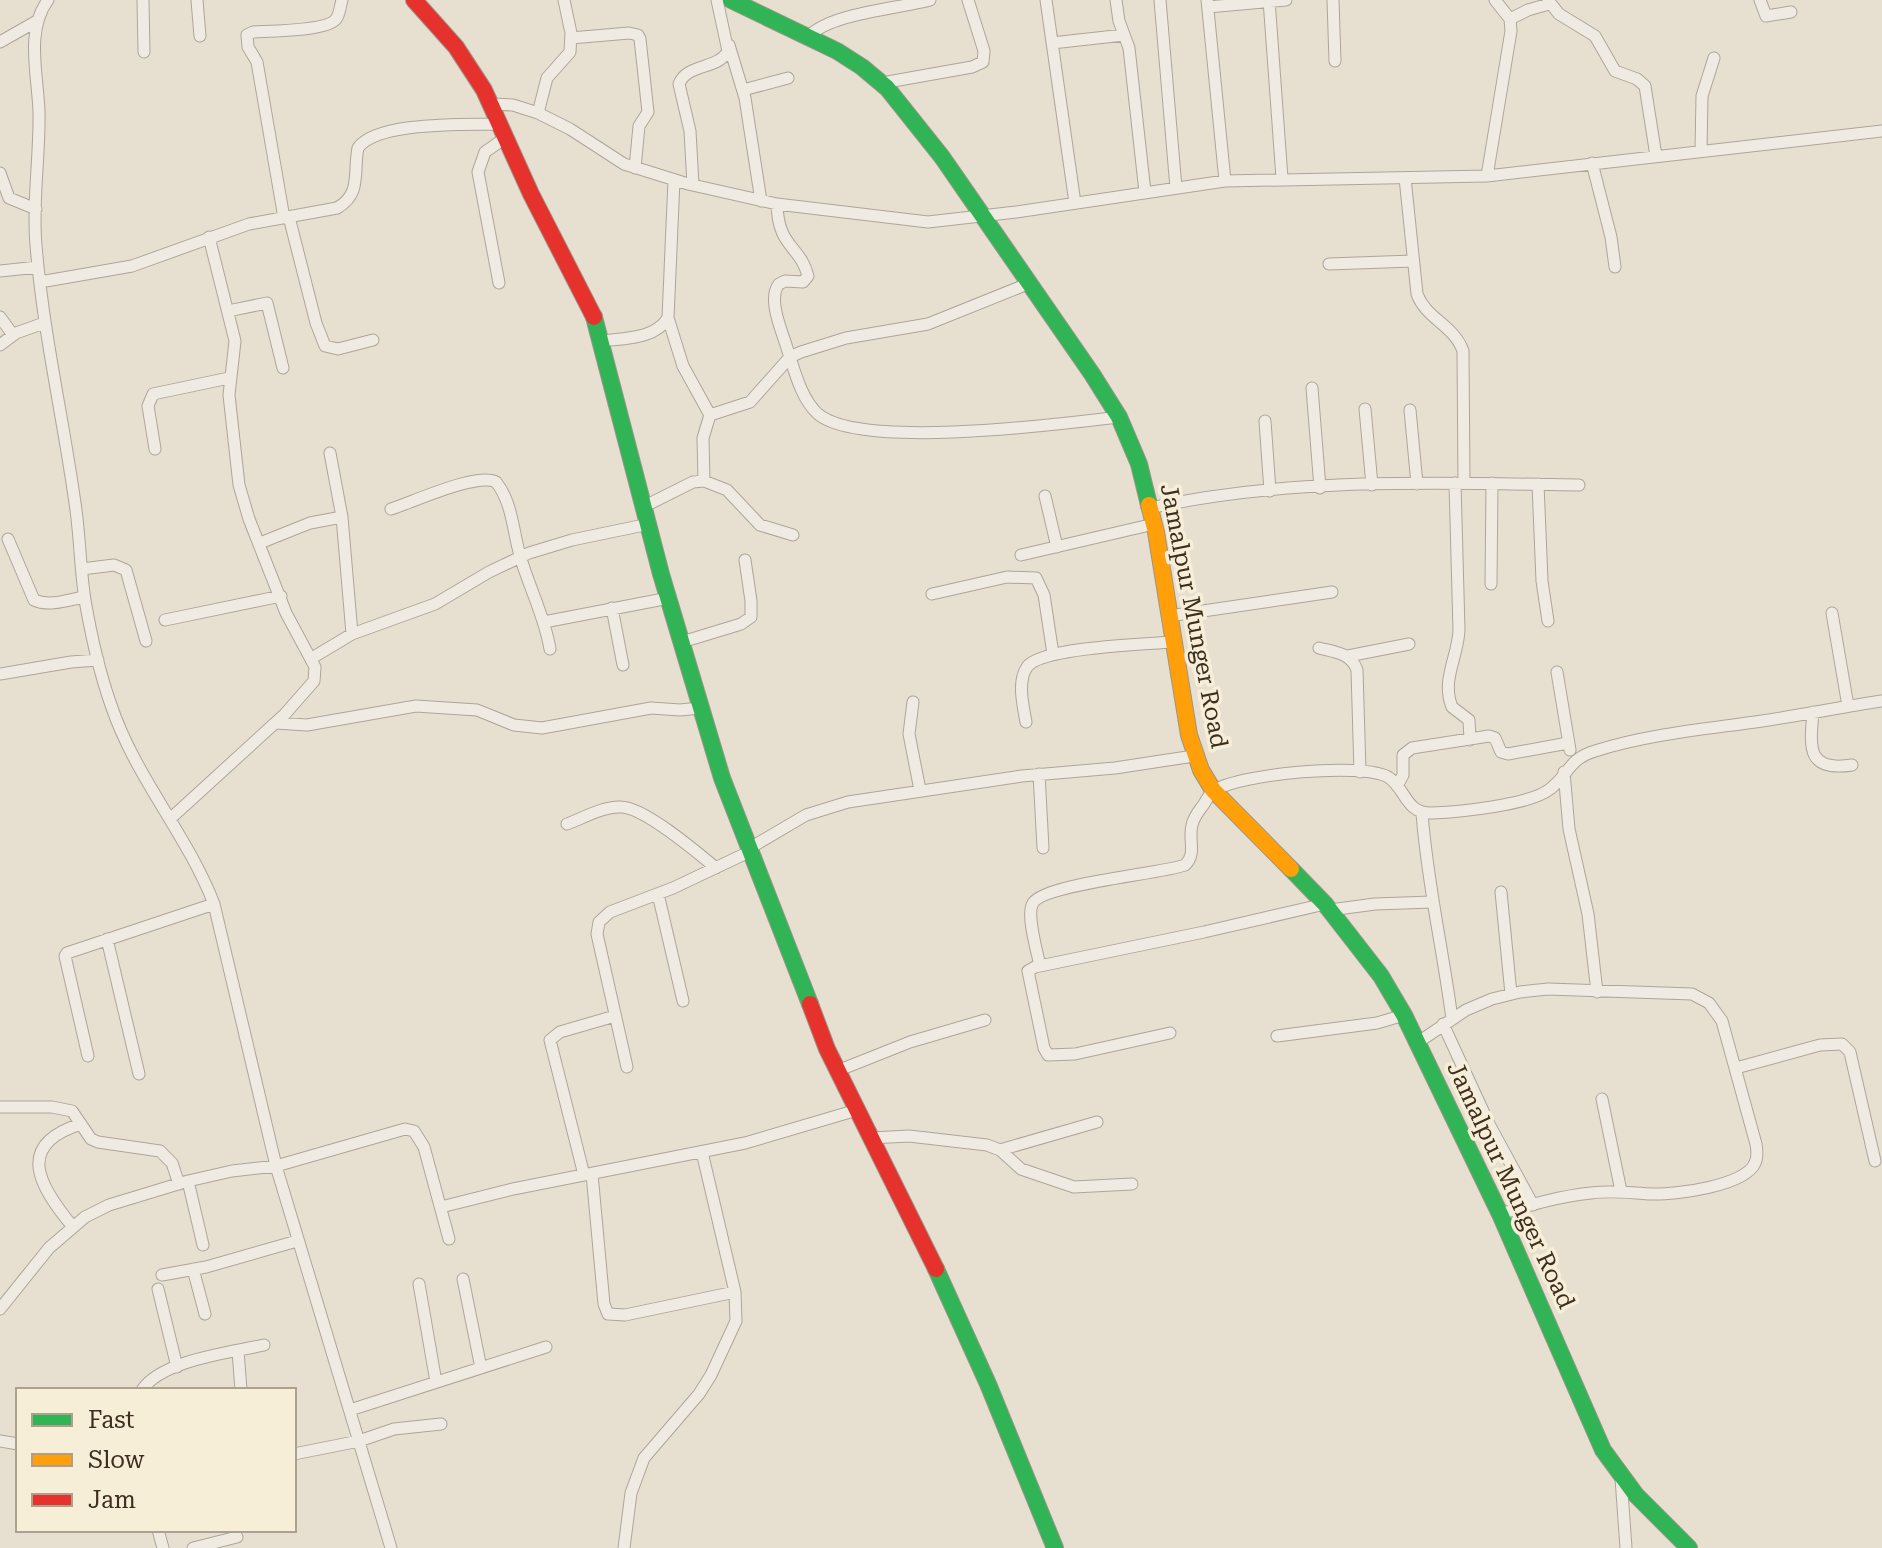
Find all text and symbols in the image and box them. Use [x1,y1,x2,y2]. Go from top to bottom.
street label: Jamalpur Munger Road [1155,481,1233,751]
street label: Jamalpur Munger Road [1441,1057,1581,1313]
legend [16,1388,296,1532]
text: Fast [88,1406,135,1434]
text: Slow [88,1446,145,1474]
text: Jam [88,1486,136,1514]

